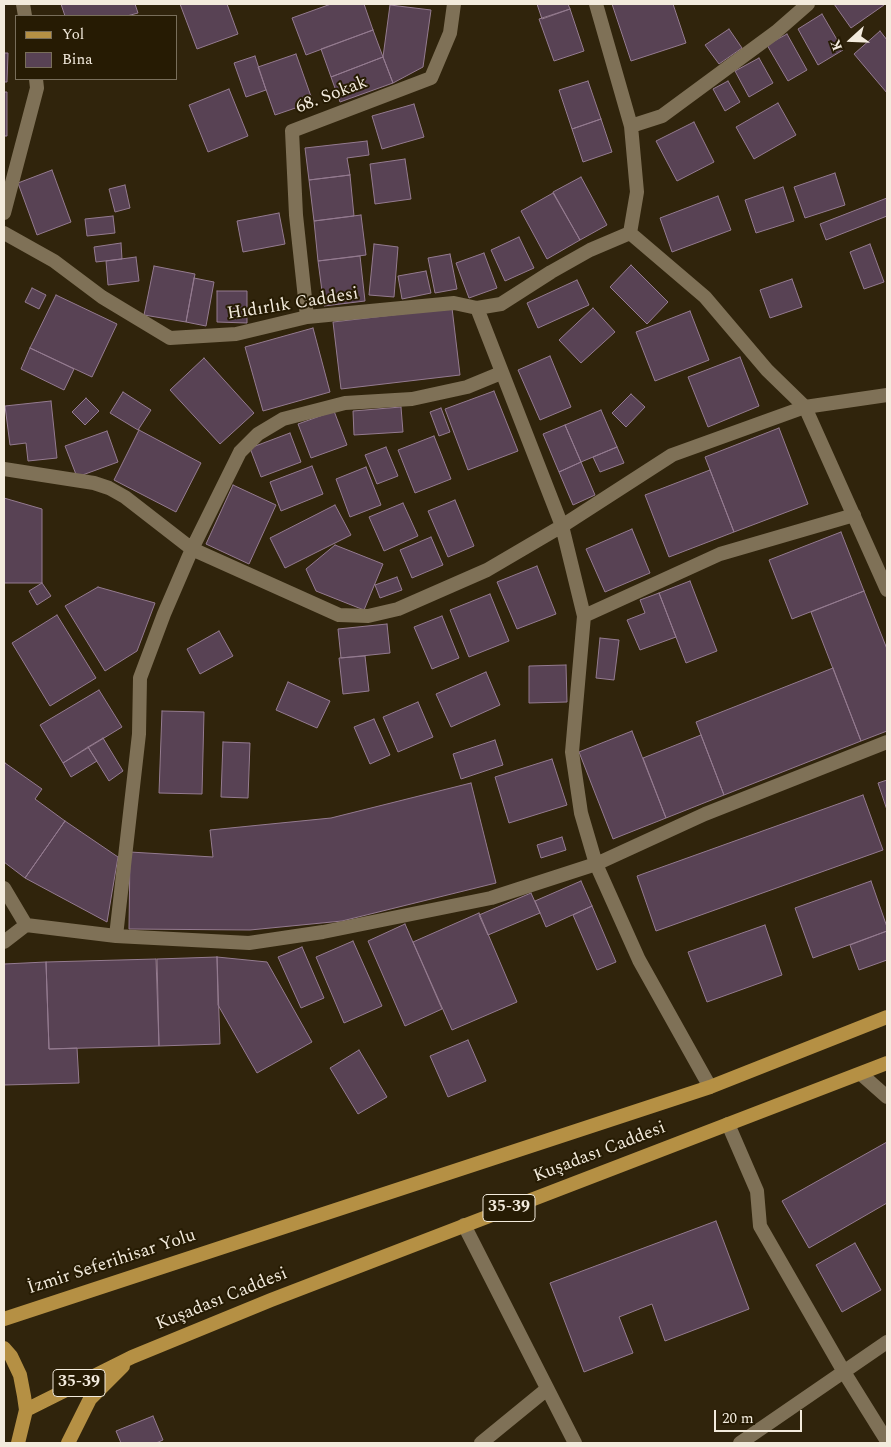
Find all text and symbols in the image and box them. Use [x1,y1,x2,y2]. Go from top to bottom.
legend [15,15,178,80]
north arrow [826,15,876,65]
text: Yol [62,23,84,46]
text: K [825,37,848,54]
text: Bina [62,48,93,71]
street label: 68. Sokak [293,72,371,120]
street label: Hıdırlık Caddesi [226,284,360,326]
street label: Kuşadası Caddesi [531,1118,669,1188]
road number: 35-39 [483,1194,535,1222]
street label: İzmir Seferihisar Yolu [25,1226,199,1300]
street label: Kuşadası Caddesi [153,1264,291,1336]
road number: 35-39 [53,1370,105,1396]
scale bar [716,1400,804,1432]
text: 20 m [722,1407,754,1430]

